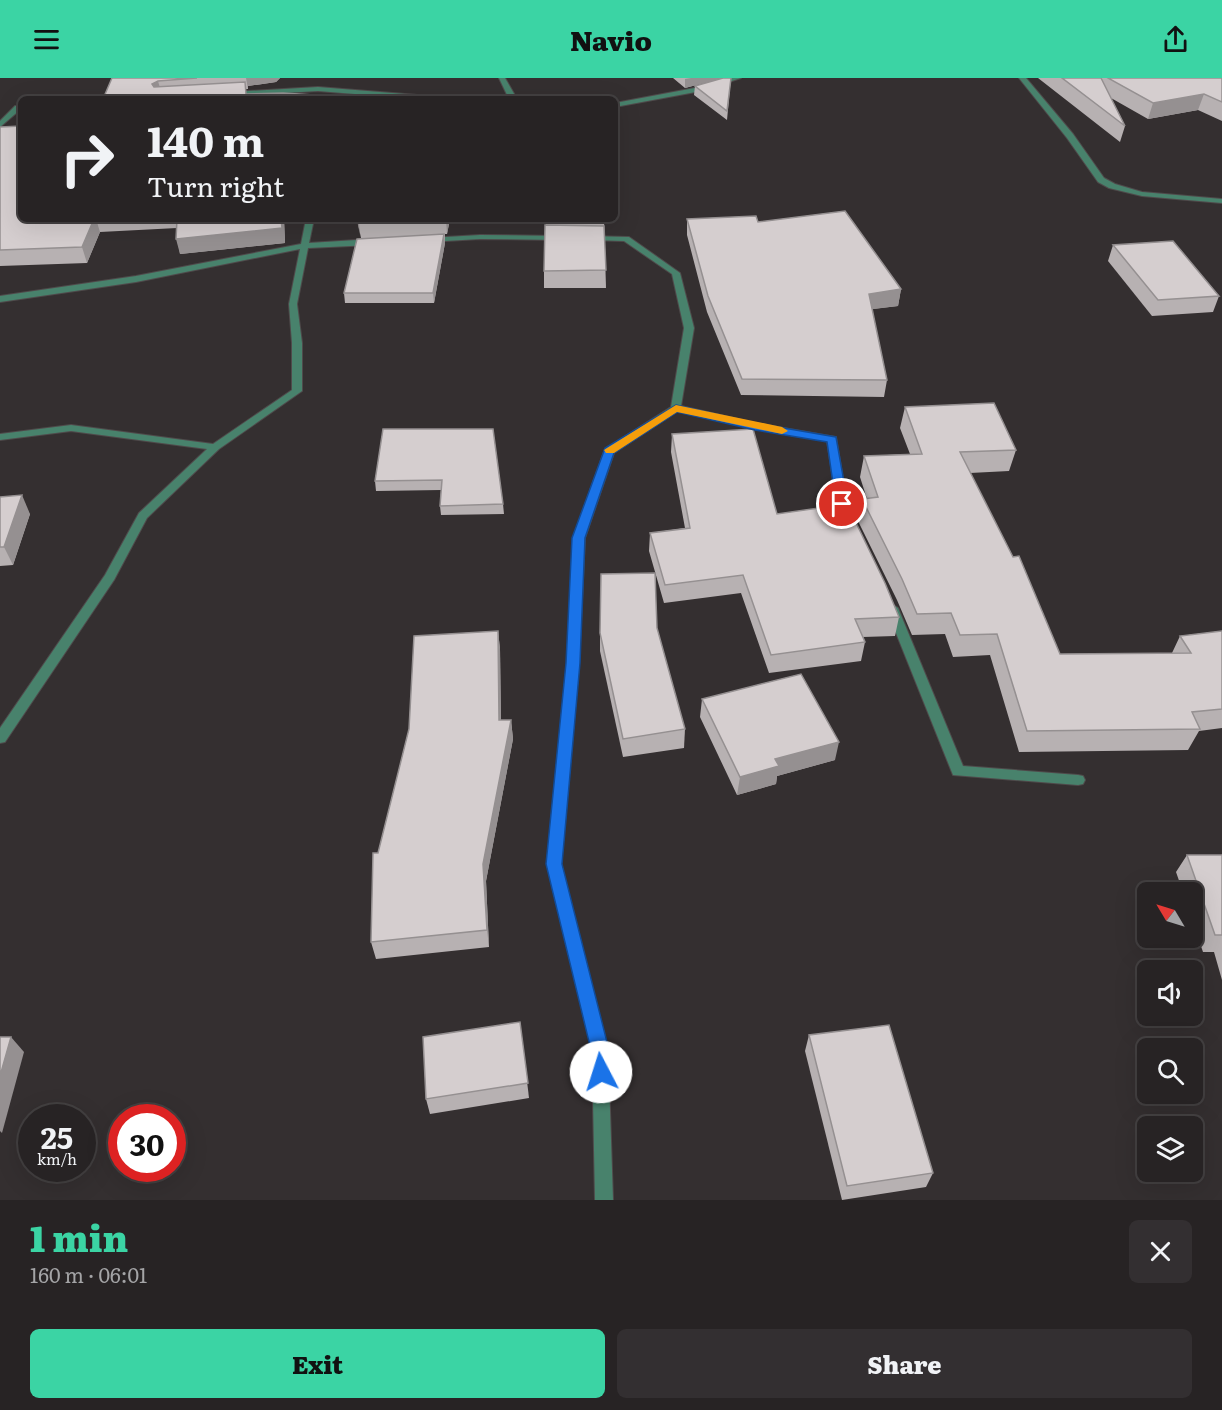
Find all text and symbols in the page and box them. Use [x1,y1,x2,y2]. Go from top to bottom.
text: Navio [570,19,652,59]
icon: menu [30,23,63,56]
icon: share [1159,23,1192,56]
text: 140 m [147,108,264,170]
icon: right [48,120,126,198]
text: Turn right [147,165,284,205]
pin [816,478,867,529]
icon: arrive [825,487,858,520]
north arrow [1137,882,1203,948]
map controls [1137,882,1203,1182]
button: sound [1137,960,1203,1026]
button: search [1137,1038,1203,1104]
position arrow [569,1040,633,1104]
speed limit sign: 30 [108,1104,186,1182]
text: 25 [41,1114,73,1158]
button: layers [1137,1116,1203,1182]
text: km/h [37,1147,77,1170]
text: 1 min [30,1210,128,1263]
button: close [1129,1220,1192,1283]
text: 160 m · 06:01 [30,1259,147,1289]
button: Exit [30,1329,605,1398]
button: Share [617,1329,1192,1398]

